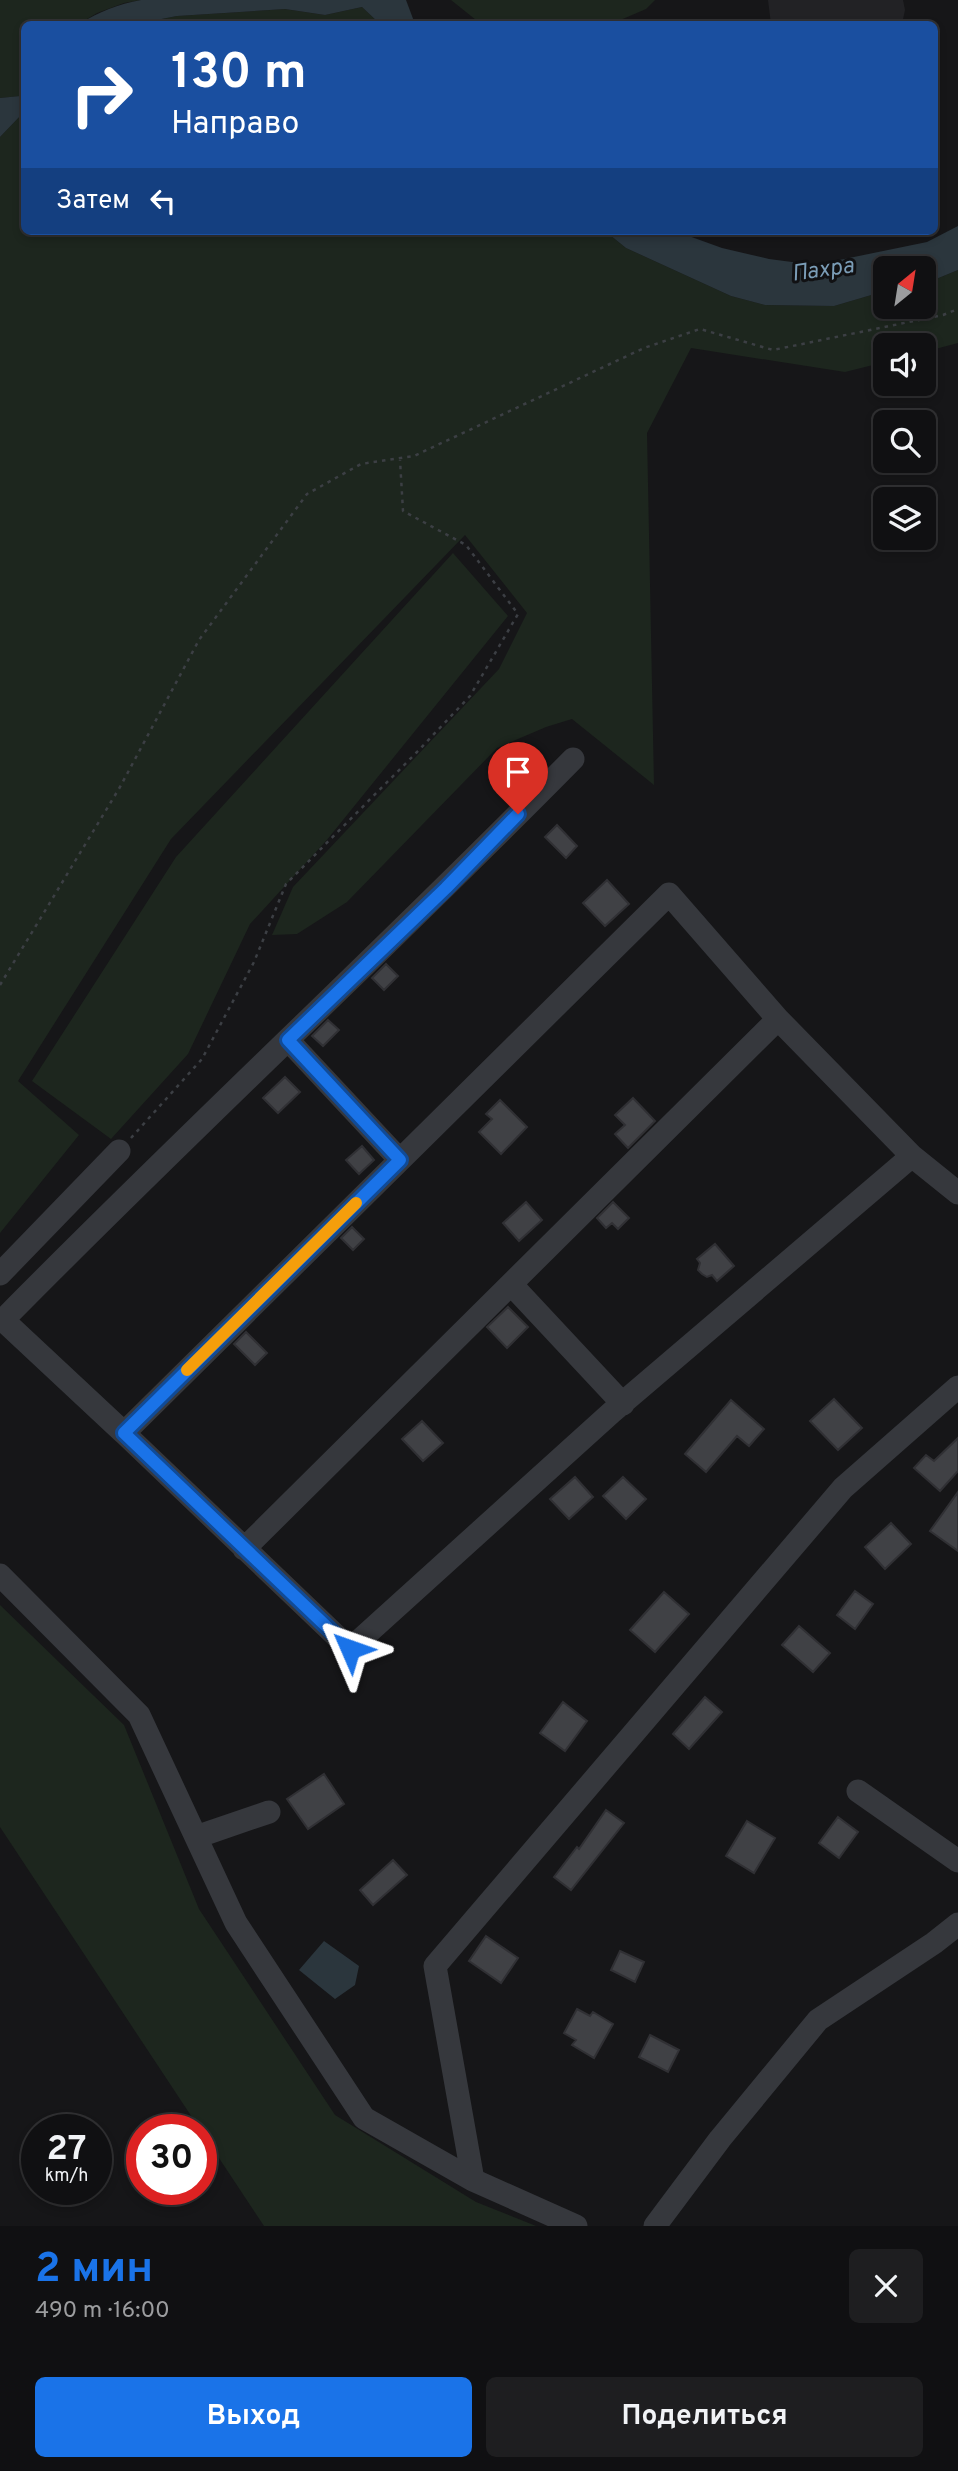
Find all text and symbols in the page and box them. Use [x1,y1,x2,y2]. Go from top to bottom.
text: 130 m [171,44,307,106]
icon: right [56,49,147,140]
text: Направо [171,105,299,145]
icon: left [144,182,182,220]
text: Затем [56,185,130,218]
water label: Пахра [790,252,856,290]
north arrow [873,256,936,318]
map controls [873,256,936,550]
button: sound [873,333,936,396]
button: search [873,410,936,473]
button: layers [873,487,936,550]
pin [488,742,548,814]
icon: arrive [499,753,537,791]
position arrow [313,1612,387,1686]
speed limit sign: 30 [126,2114,217,2205]
text: 27 [47,2128,86,2172]
text: km/h [45,2165,88,2188]
text: 2 мин [35,2244,153,2297]
button: close [849,2249,923,2323]
text: 490 m · 16:00 [35,2297,170,2326]
button: Выход [35,2377,472,2457]
button: Поделиться [486,2377,923,2457]

